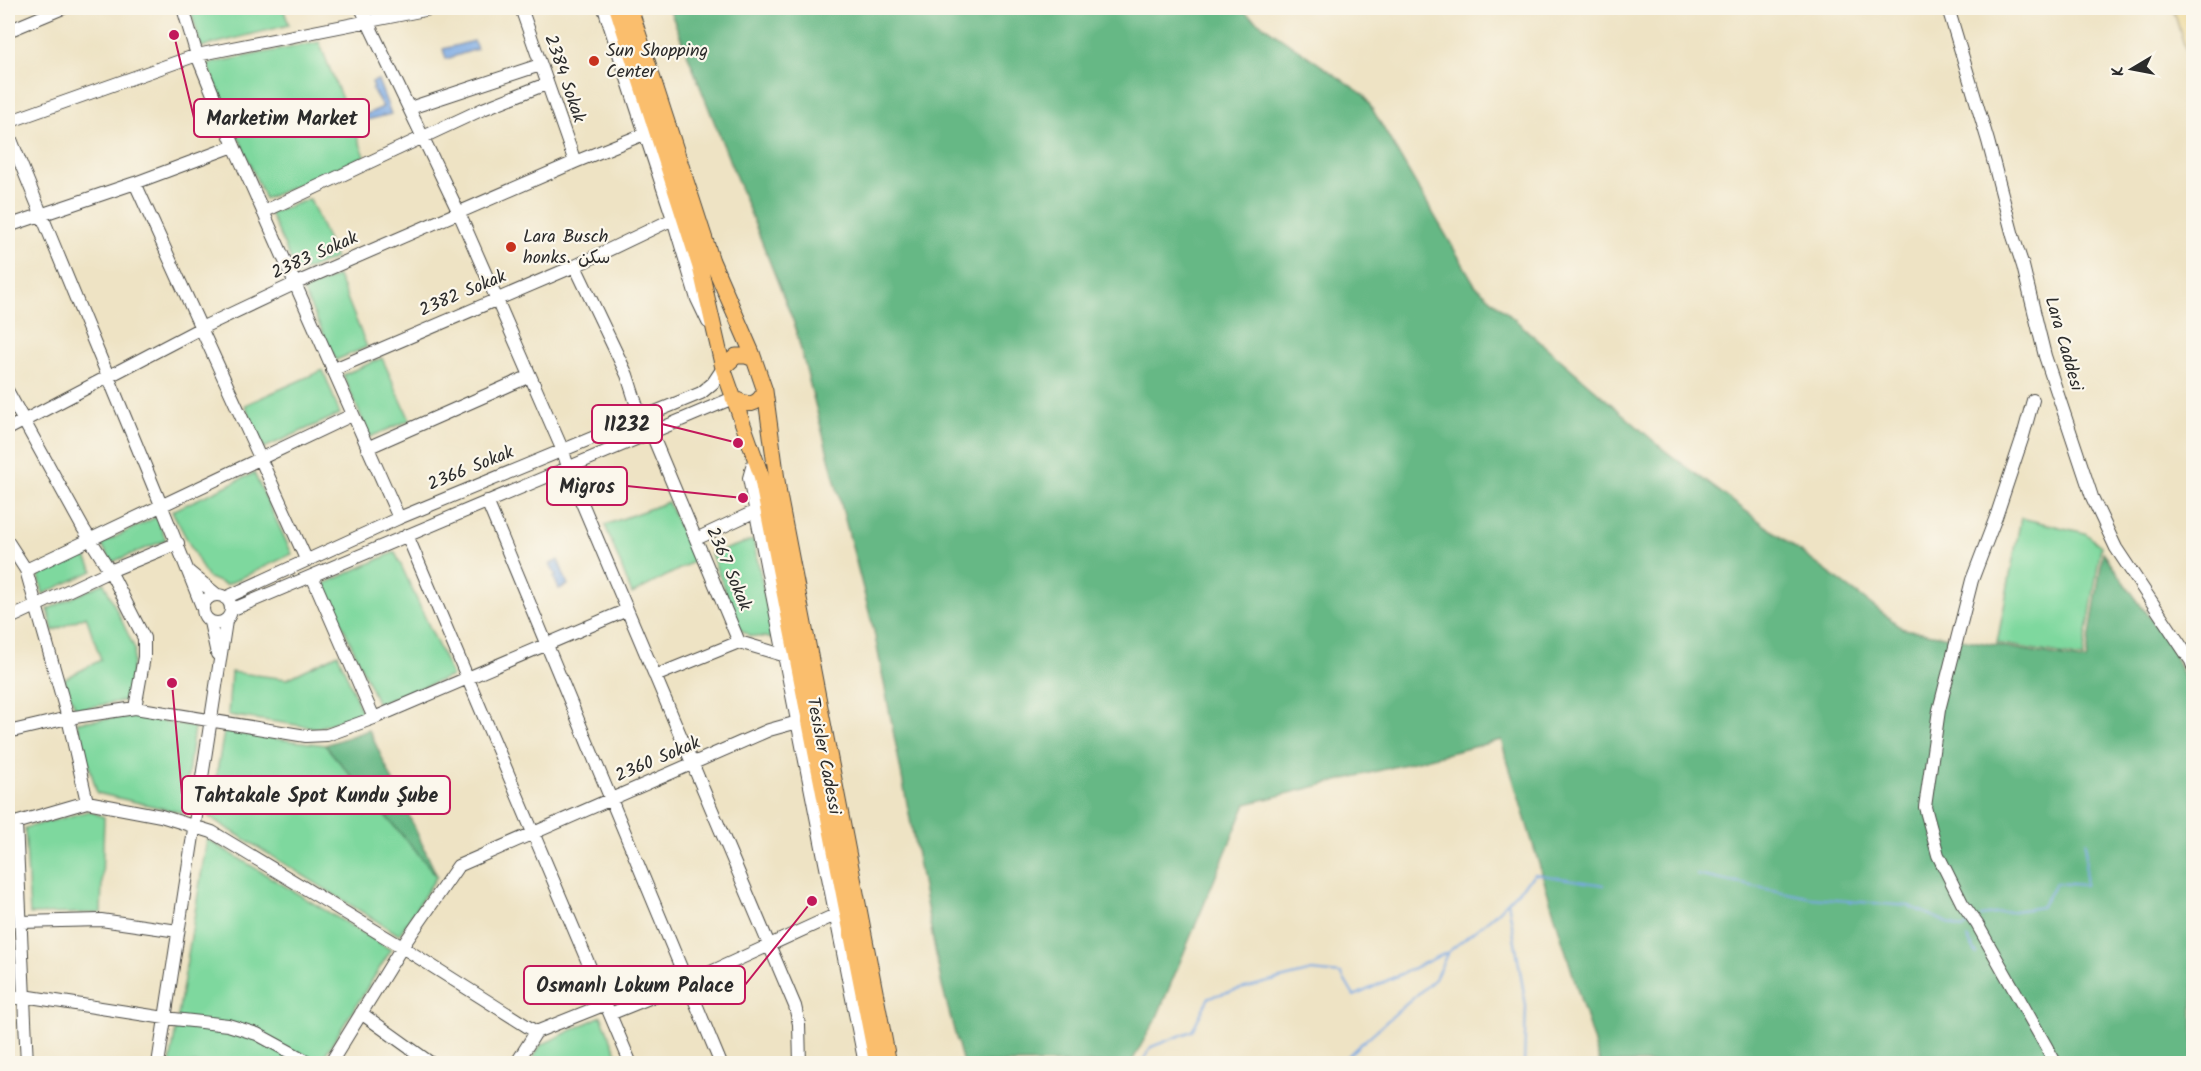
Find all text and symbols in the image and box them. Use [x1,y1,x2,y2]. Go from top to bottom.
street label: 2384 Sokak [535,31,593,128]
place label: Sun Shopping Center [606,37,708,87]
north arrow [2102,39,2162,99]
marker: Sun Shopping Center [587,54,601,68]
text: K [2105,64,2132,78]
callout: Marketim Market [194,99,369,137]
text: Marketim Market [206,104,359,136]
place label: Lara Busch honks. سكن [523,223,610,273]
street label: 2383 Sokak [267,224,363,288]
marker: Lara Busch honks. سكن [504,240,518,254]
street label: 2382 Sokak [415,262,512,325]
street label: Lara Caddesi [2036,293,2091,395]
callout: 11232 [592,405,662,443]
text: 11232 [604,410,650,442]
street label: 2366 Sokak [423,438,519,499]
callout: Migros [547,467,627,505]
text: Migros [559,472,615,504]
street label: 2367 Sokak [697,522,759,616]
street label: Tesisler Cadessi [797,695,849,818]
street label: 2360 Sokak [611,729,706,791]
callout: Tahtakale Spot Kundu Şube [182,776,450,814]
text: Tahtakale Spot Kundu Şube [194,781,439,813]
callout: Osmanlı Lokum Palace [524,966,745,1004]
text: Osmanlı Lokum Palace [536,971,734,1003]

